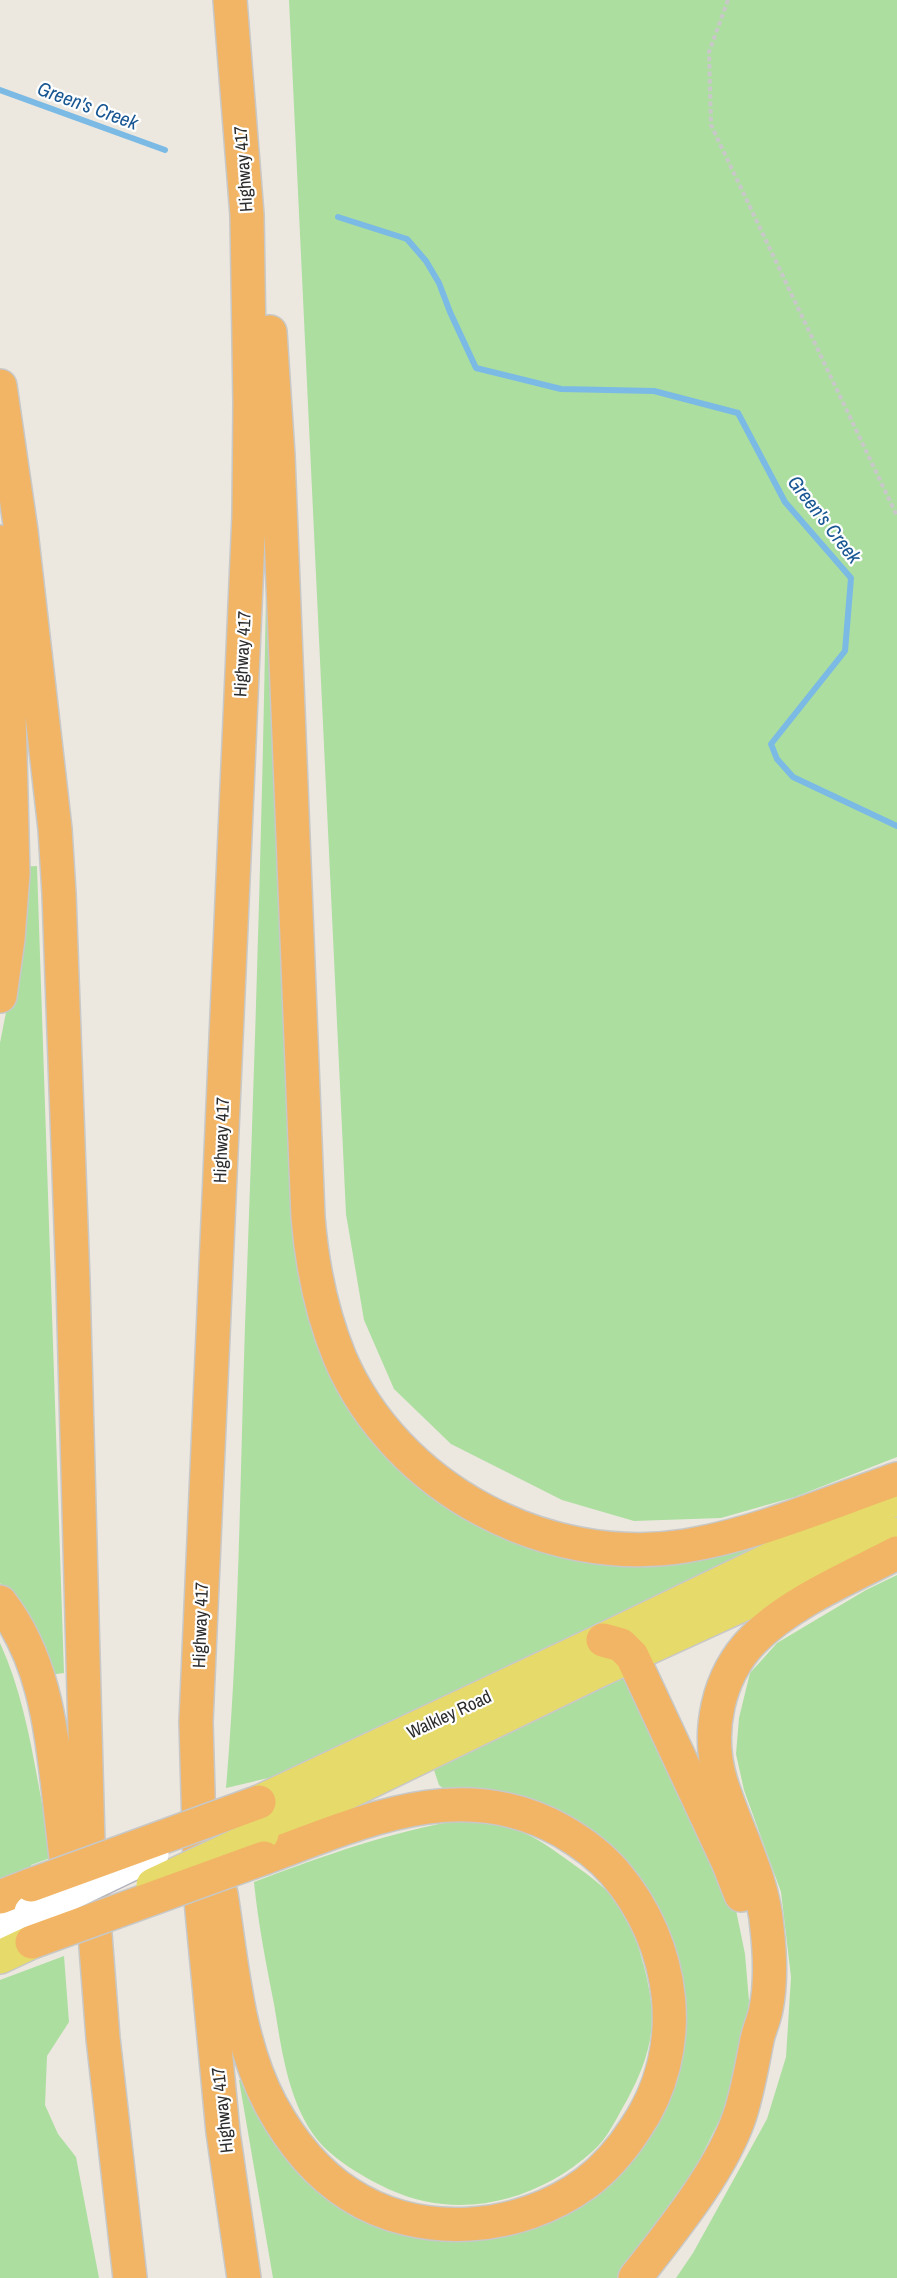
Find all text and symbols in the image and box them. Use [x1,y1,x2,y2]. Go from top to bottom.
water label: Green's Creek [34,74,143,136]
street label: Highway 417 [228,125,258,213]
water label: Green's Creek [782,469,869,569]
street label: Highway 417 [227,610,257,698]
street label: Highway 417 [207,1097,235,1183]
street label: Highway 417 [186,1582,214,1668]
street label: Walkley Road [403,1684,495,1744]
street label: Highway 417 [205,2066,239,2154]

